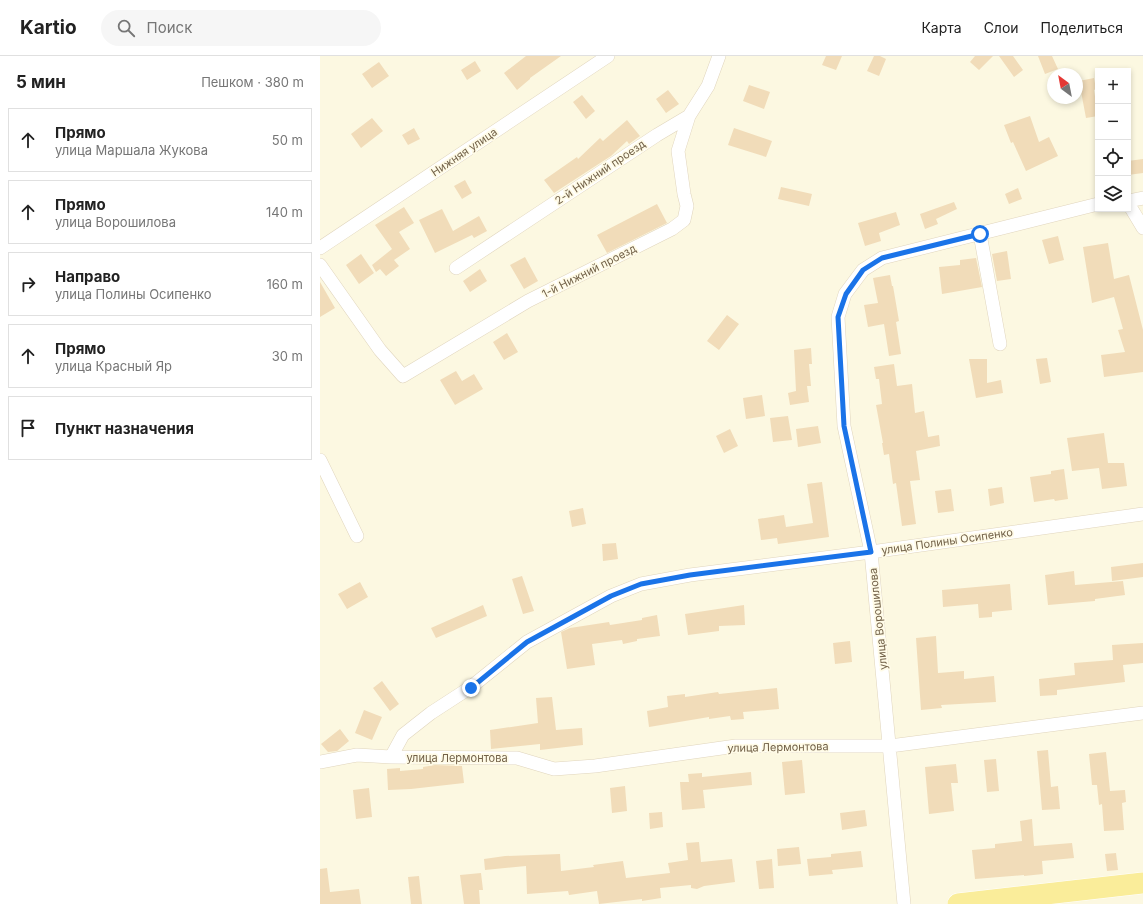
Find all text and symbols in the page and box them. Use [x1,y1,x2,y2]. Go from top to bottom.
search box [101,10,381,46]
text: Kartio [20,16,77,39]
icon: search [115,17,137,39]
text: Поиск [147,18,192,37]
text: Карта [921,19,962,36]
text: Слои [984,19,1019,36]
text: Поделиться [1041,19,1123,36]
north arrow [1047,68,1083,104]
map controls [1095,68,1131,212]
button: + [1095,68,1131,104]
text: 5 мин [16,72,66,92]
text: Пешком · 380 m [201,74,304,90]
button: − [1095,104,1131,140]
text: Прямо [55,123,106,142]
street label: Нижняя улица [428,125,500,179]
icon: ahead [17,129,39,151]
text: 50 m [272,132,303,148]
street label: 2-й Нижний проезд [552,136,648,207]
button: locate [1095,140,1131,176]
text: улица Маршала Жукова [55,142,208,158]
button: layers [1095,176,1131,212]
text: Прямо [55,195,106,214]
icon: ahead [17,201,39,223]
text: 140 m [266,204,303,220]
text: улица Ворошилова [55,214,176,230]
route start [971,225,989,243]
street label: 1-й Нижний проезд [540,241,639,301]
text: Направо [55,267,120,286]
icon: right [17,273,39,295]
text: 160 m [266,276,303,292]
text: улица Полины Осипенко [55,286,212,302]
text: Прямо [55,339,106,358]
icon: ahead [17,345,39,367]
text: 30 m [272,348,303,364]
text: улица Красный Яр [55,358,172,374]
icon: arrive [17,417,39,439]
text: Пункт назначения [55,419,194,438]
street label: улица Полины Осипенко [880,525,1014,557]
street label: улица Ворошилова [866,567,890,671]
route end [462,679,480,697]
street label: улица Лермонтова [727,739,829,755]
street label: улица Лермонтова [406,751,508,765]

